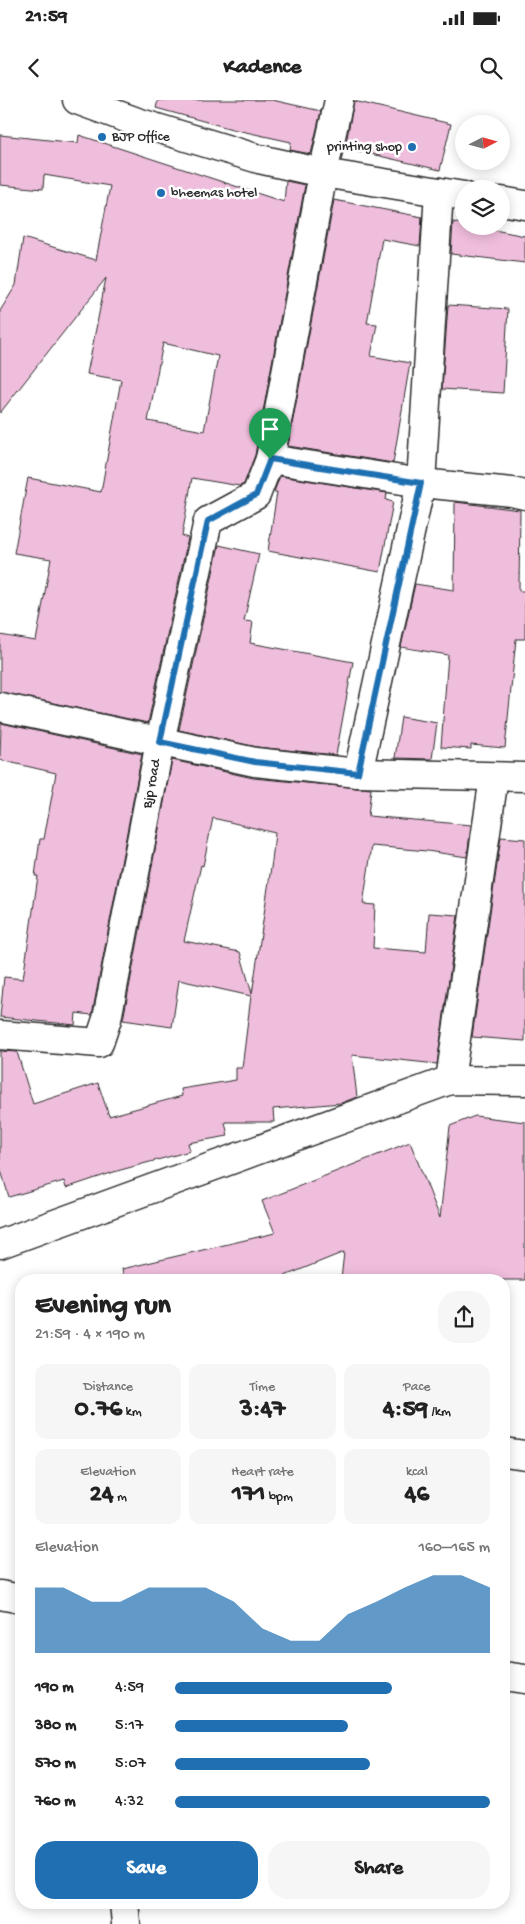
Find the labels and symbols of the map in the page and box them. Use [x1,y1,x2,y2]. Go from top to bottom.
north arrow [455,115,510,170]
place label: BJP Office [111,129,170,146]
marker: BJP Office [96,131,108,143]
place label: printing shop [326,139,402,156]
marker: printing shop [406,141,418,153]
place label: bheemas hotel [171,185,257,202]
marker: bheemas hotel [155,187,167,199]
pin [249,408,291,459]
street label: Bjp road [139,756,165,811]

